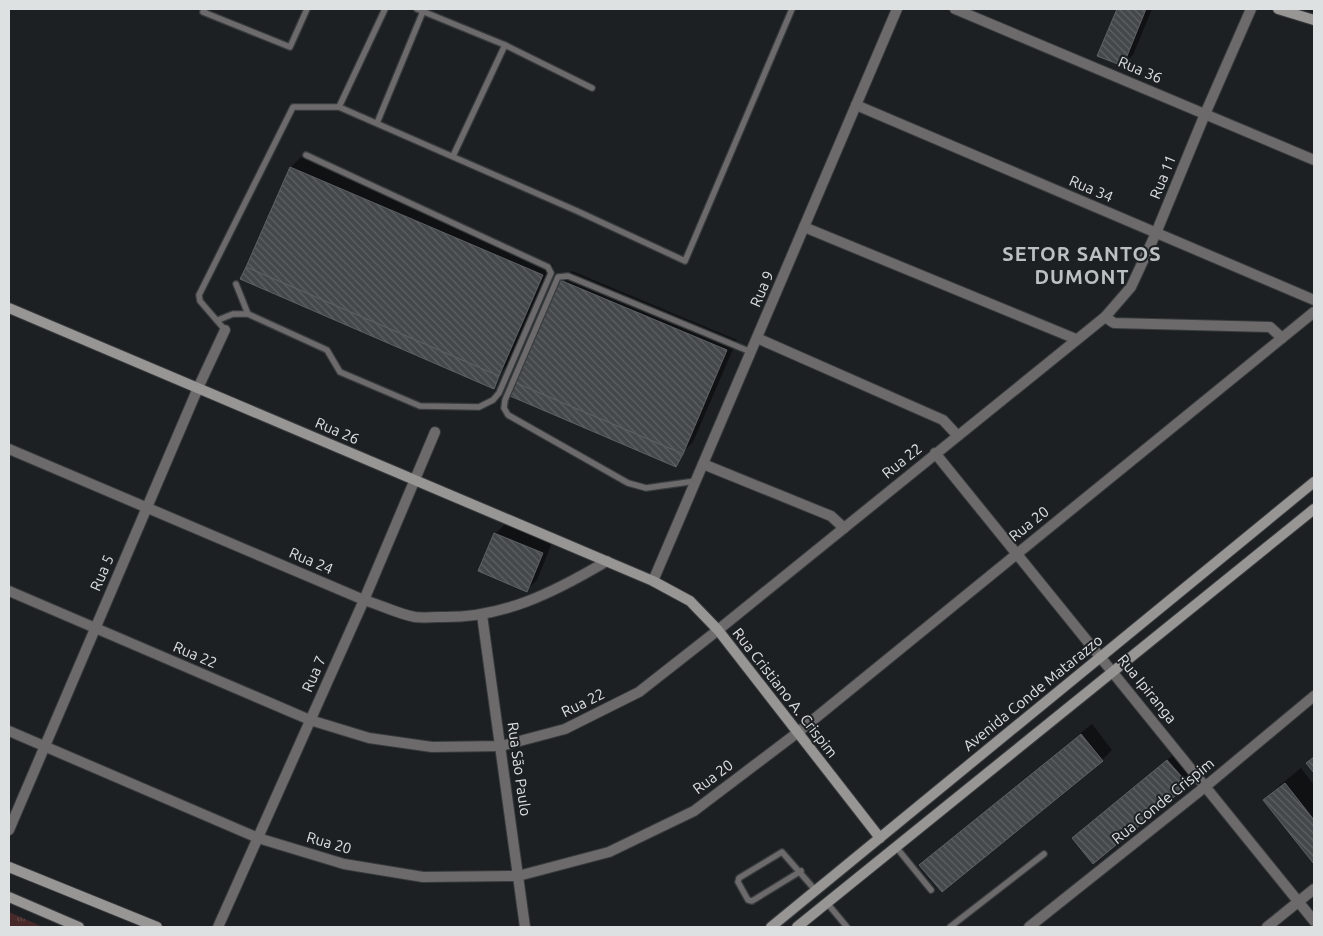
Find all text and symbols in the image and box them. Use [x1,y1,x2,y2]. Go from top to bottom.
street label: Rua 36 [1116,53,1165,86]
street label: Rua 11 [1146,152,1179,201]
street label: Rua 34 [1067,172,1116,205]
district label: SETOR SANTOS DUMONT [1002,242,1162,288]
street label: Rua 9 [746,268,777,309]
street label: Rua 26 [313,414,362,447]
street label: Rua 22 [878,440,925,482]
street label: Rua 20 [1005,503,1052,545]
street label: Rua 24 [287,544,336,577]
street label: Rua 5 [86,552,117,593]
street label: Rua Cristiano A. Crispim [730,625,841,761]
street label: Avenida Conde Matarazzo [960,631,1106,754]
street label: Rua 22 [171,638,220,671]
street label: Rua Ipiranga [1114,651,1180,727]
street label: Rua 7 [298,653,329,694]
street label: Rua 22 [558,685,607,720]
street label: Rua São Paulo [504,721,535,817]
street label: Rua Conde Crispim [1108,754,1217,847]
street label: Rua 20 [689,756,736,797]
street label: Rua 20 [305,828,354,857]

